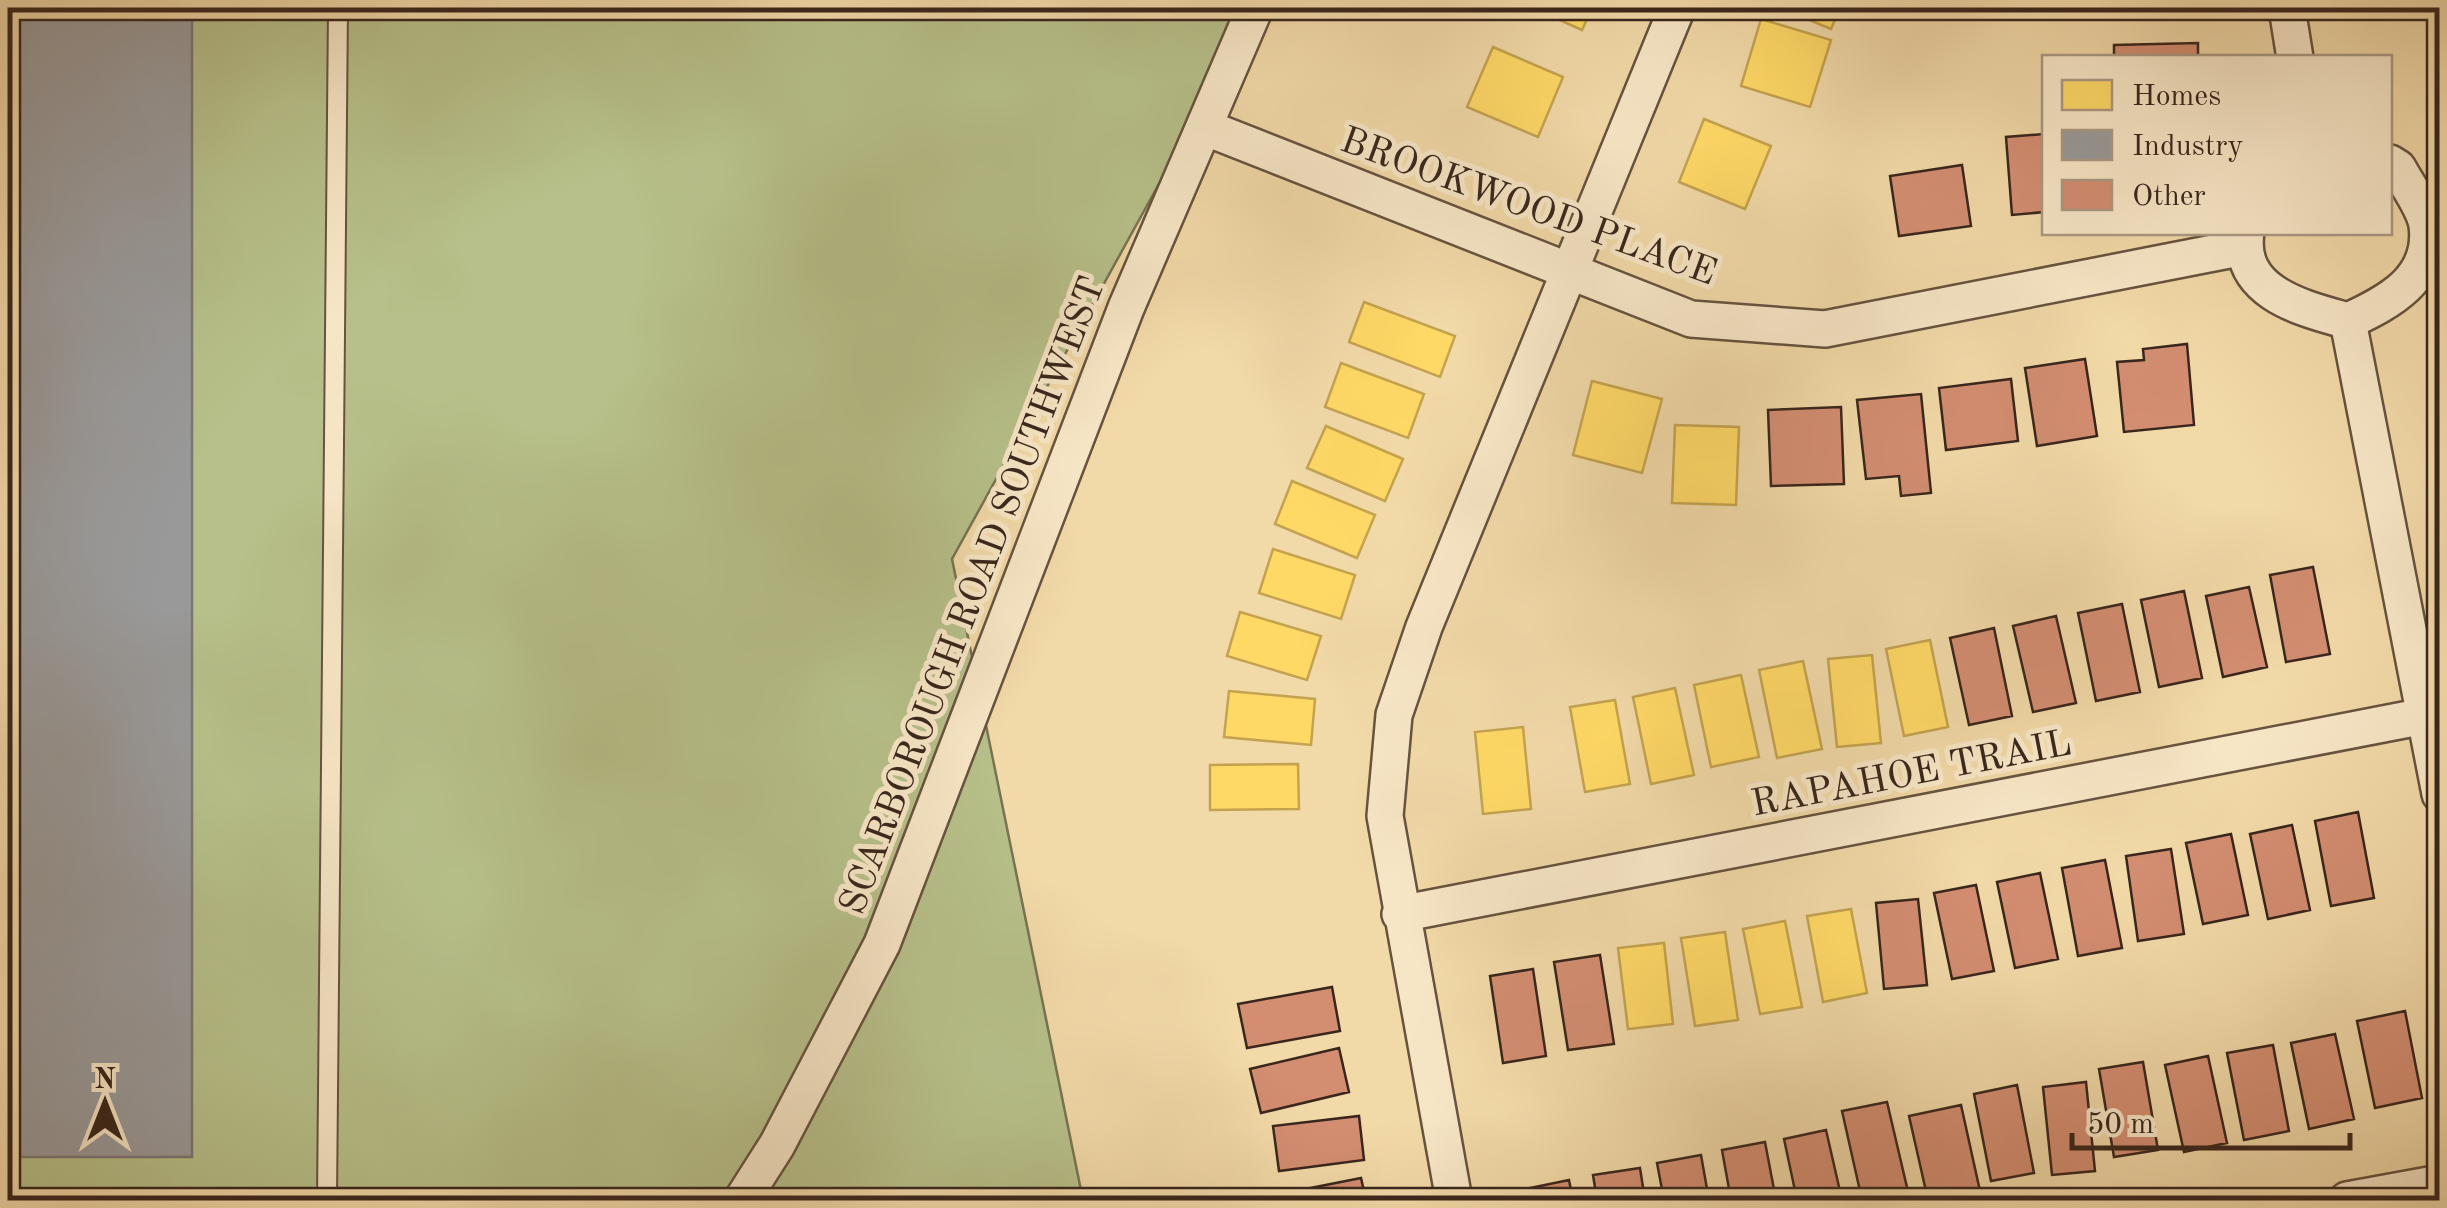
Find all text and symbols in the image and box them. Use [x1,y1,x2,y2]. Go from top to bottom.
legend [2042,55,2392,235]
text: Homes [2132,82,2221,112]
street label: BROOKWOOD PLACE [1335,122,1721,294]
text: Industry [2132,132,2244,162]
text: Other [2132,182,2206,212]
street label: SCARBOROUGH ROAD SOUTHWEST [834,272,1113,920]
street label: RAPAHOE TRAIL [1748,725,2075,825]
north arrow [55,1053,155,1153]
text: N [94,1067,116,1095]
scale bar [2072,1088,2350,1150]
text: 50 m [2087,1110,2154,1140]

